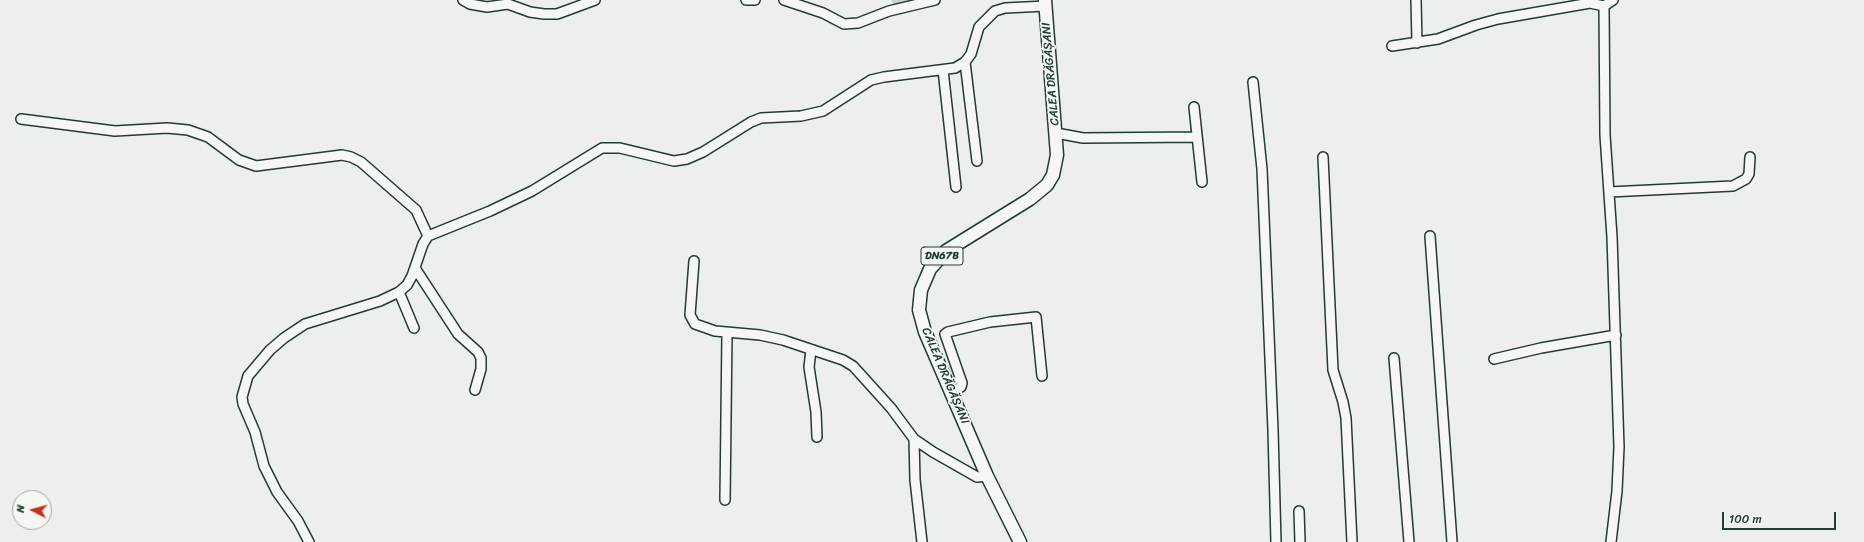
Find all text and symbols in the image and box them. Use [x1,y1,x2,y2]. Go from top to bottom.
street label: CALEA DRĂGĂȘANI [1039,22,1063,126]
road number: DN67B [921,247,963,265]
street label: CALEA DRĂGĂȘANI [918,326,972,426]
north arrow [12,490,52,530]
text: N [11,504,30,514]
scale bar [1724,504,1838,530]
text: 100 m [1729,508,1762,530]

